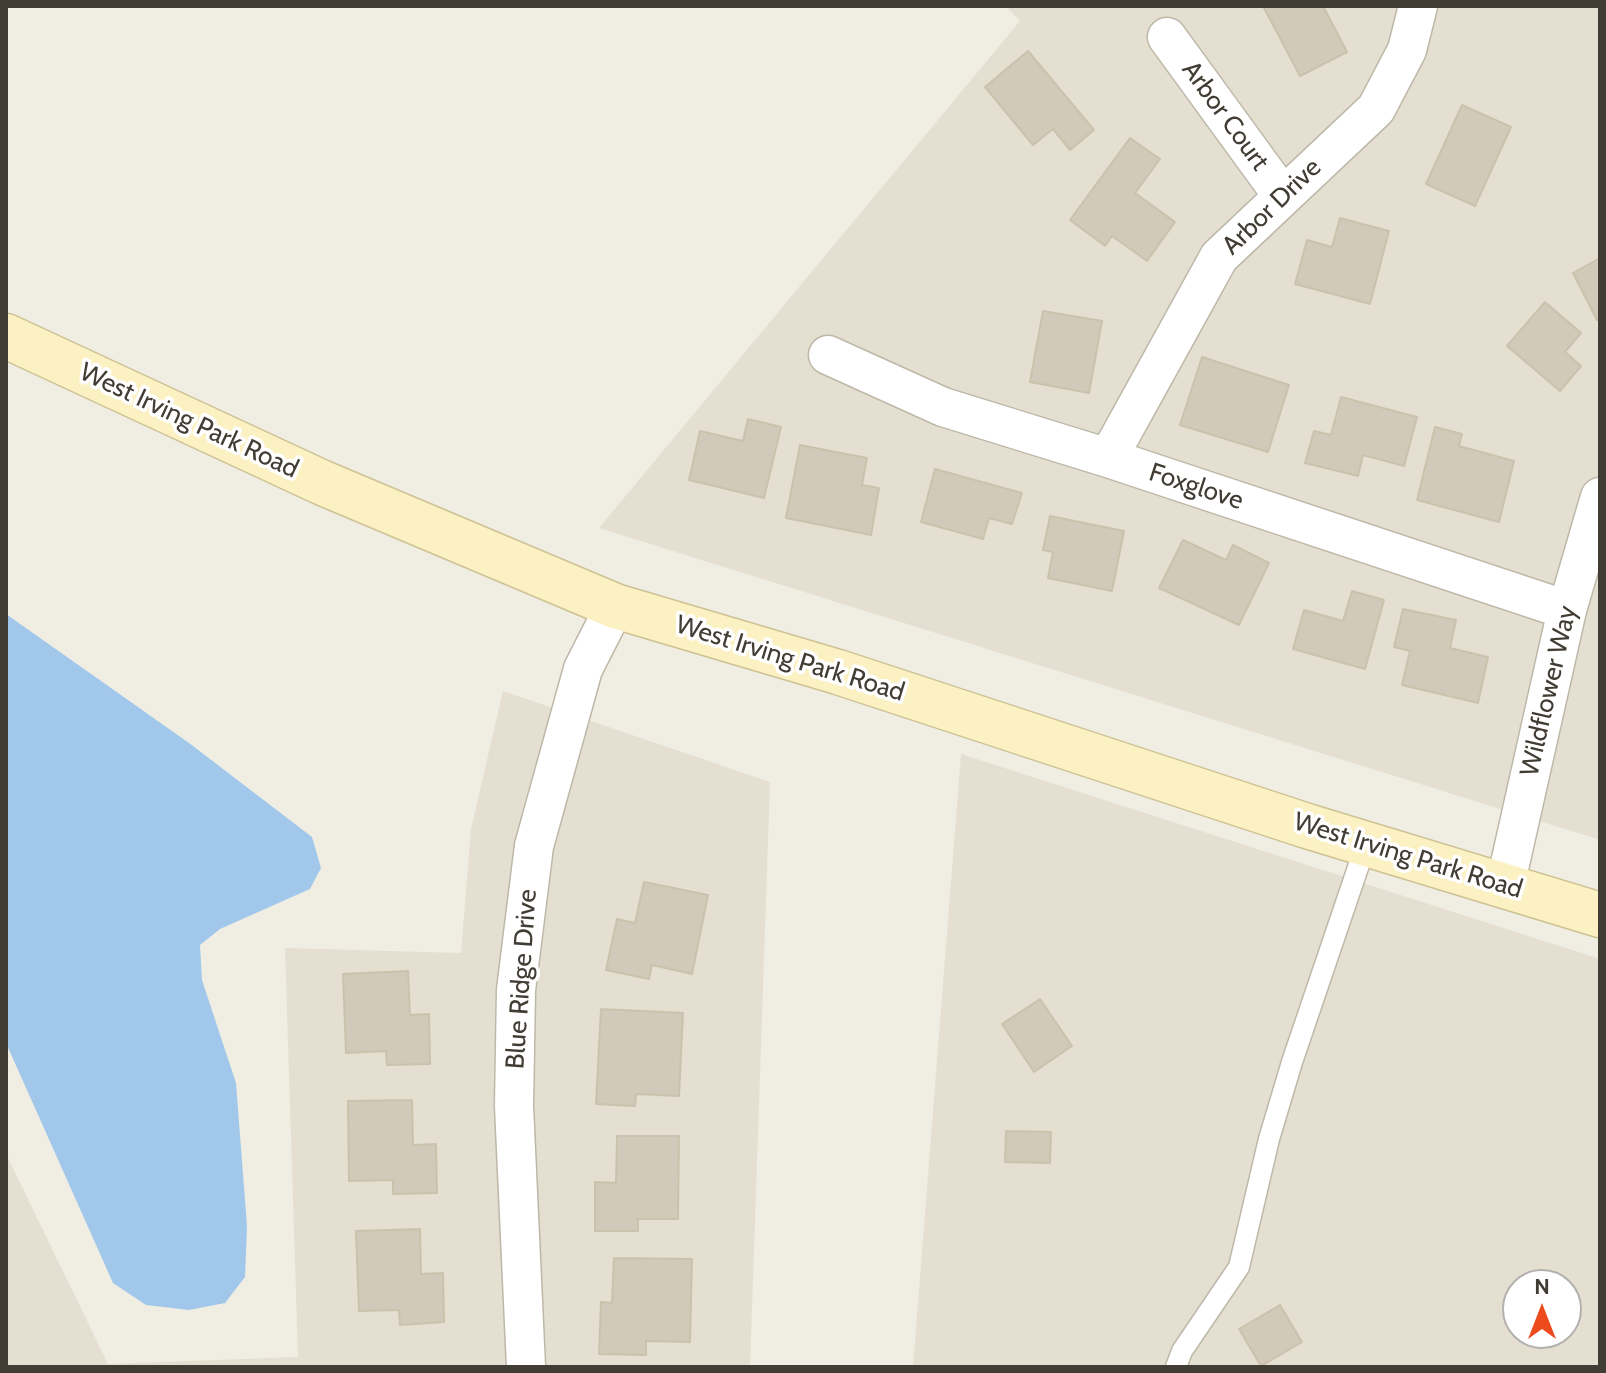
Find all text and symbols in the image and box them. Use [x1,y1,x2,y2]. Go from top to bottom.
street label: Arbor Court [1175,55,1275,177]
street label: Arbor Drive [1216,152,1328,262]
street label: West Irving Park Road [75,357,303,485]
street label: Foxglove [1145,457,1247,517]
street label: Wildflower Way [1514,603,1584,779]
street label: West Irving Park Road [672,609,908,709]
street label: West Irving Park Road [1290,806,1526,906]
street label: Blue Ridge Drive [500,888,544,1070]
north arrow [1502,1269,1582,1349]
text: N [1534,1273,1550,1300]

